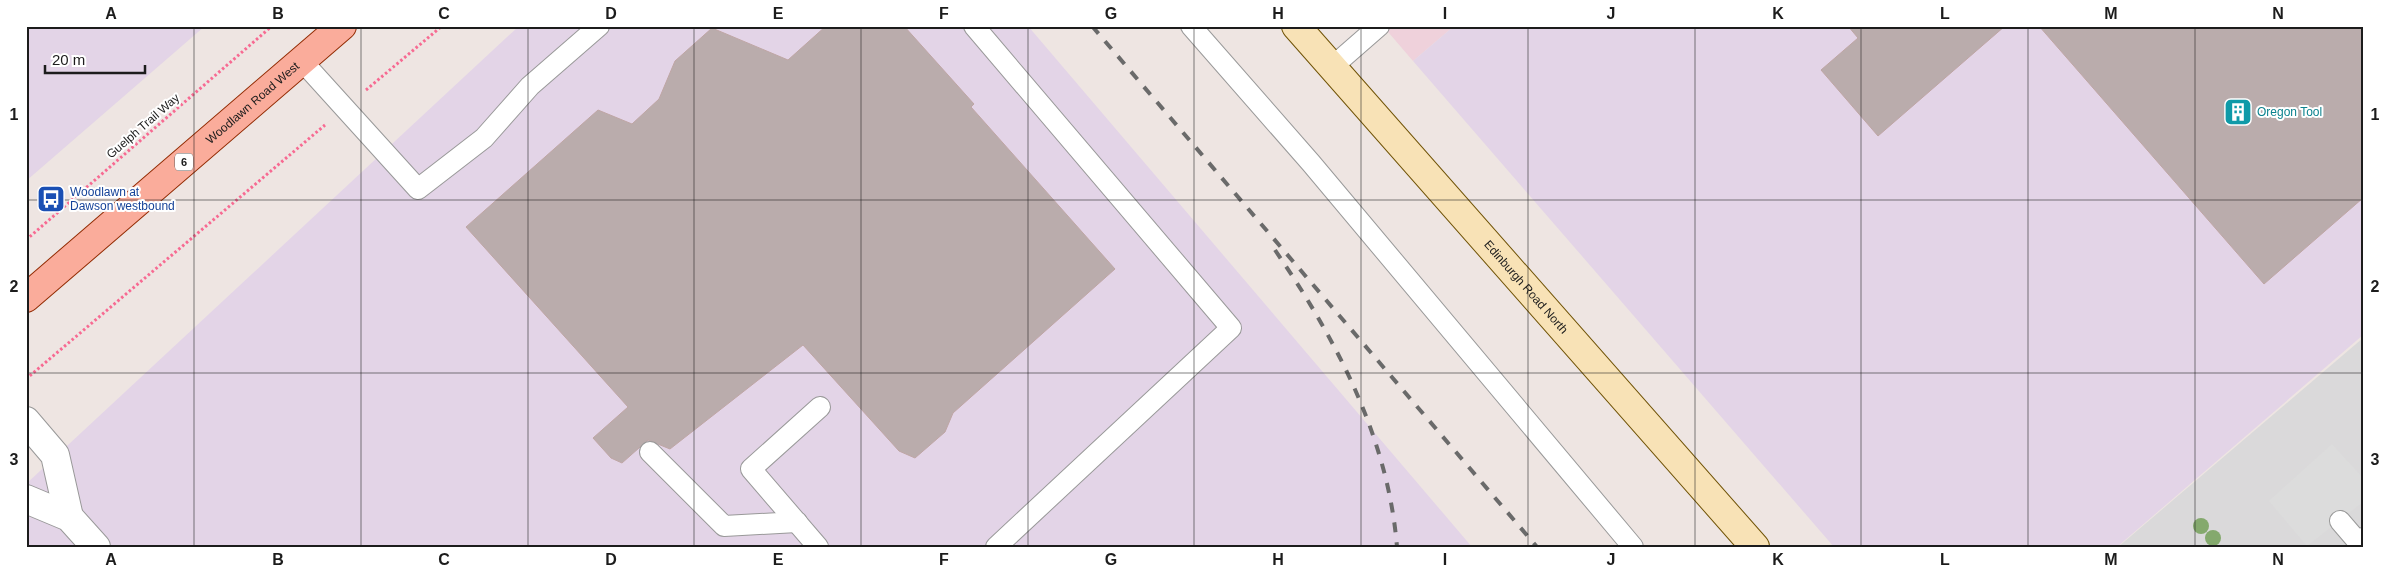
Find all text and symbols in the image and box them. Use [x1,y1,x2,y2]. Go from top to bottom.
text: A [105,5,117,22]
text: B [272,5,284,22]
text: C [438,5,450,22]
text: D [605,5,617,22]
text: E [773,5,784,22]
text: F [939,5,949,22]
text: G [1105,5,1117,22]
text: H [1272,5,1284,22]
text: I [1443,5,1447,22]
text: J [1607,5,1615,22]
text: K [1772,5,1784,22]
text: L [1940,5,1950,22]
text: M [2104,5,2118,22]
text: N [2272,5,2284,22]
scale bar [45,42,145,74]
text: 20 m [52,51,85,68]
street label: Woodlawn Road West [203,59,303,147]
street label: Guelph Trail Way [104,91,182,161]
building icon: Oregon Tool [2223,97,2253,127]
place label: Oregon Tool [2257,105,2322,119]
text: 1 [10,106,19,123]
text: 1 [2371,106,2380,123]
road number: 6 [175,154,193,170]
bus stop icon: Woodlawn at Dawson westbound [36,184,66,214]
place label: Woodlawn at Dawson westbound [70,185,175,213]
street label: Edinburgh Road North [1481,238,1571,337]
text: 2 [10,278,19,295]
text: 2 [2371,278,2380,295]
text: 3 [10,451,19,468]
text: 3 [2371,451,2380,468]
text: A [105,551,117,568]
text: B [272,551,284,568]
text: C [438,551,450,568]
text: D [605,551,617,568]
text: E [773,551,784,568]
text: F [939,551,949,568]
text: G [1105,551,1117,568]
text: H [1272,551,1284,568]
text: I [1443,551,1447,568]
text: J [1607,551,1615,568]
text: K [1772,551,1784,568]
text: L [1940,551,1950,568]
text: M [2104,551,2118,568]
text: N [2272,551,2284,568]

